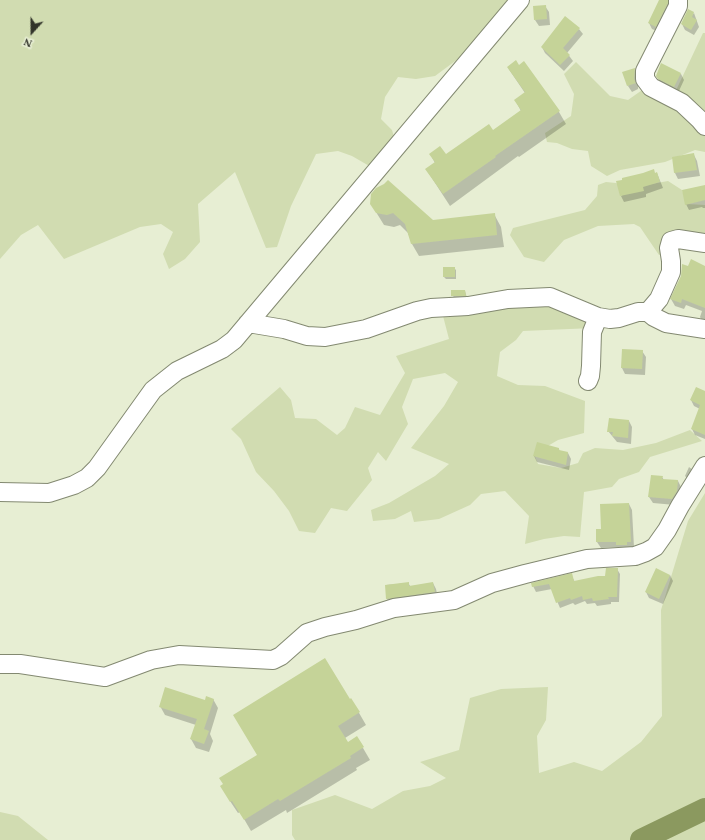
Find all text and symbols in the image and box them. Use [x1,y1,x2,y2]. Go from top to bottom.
north arrow [12,12,52,52]
text: N [22,36,34,50]

